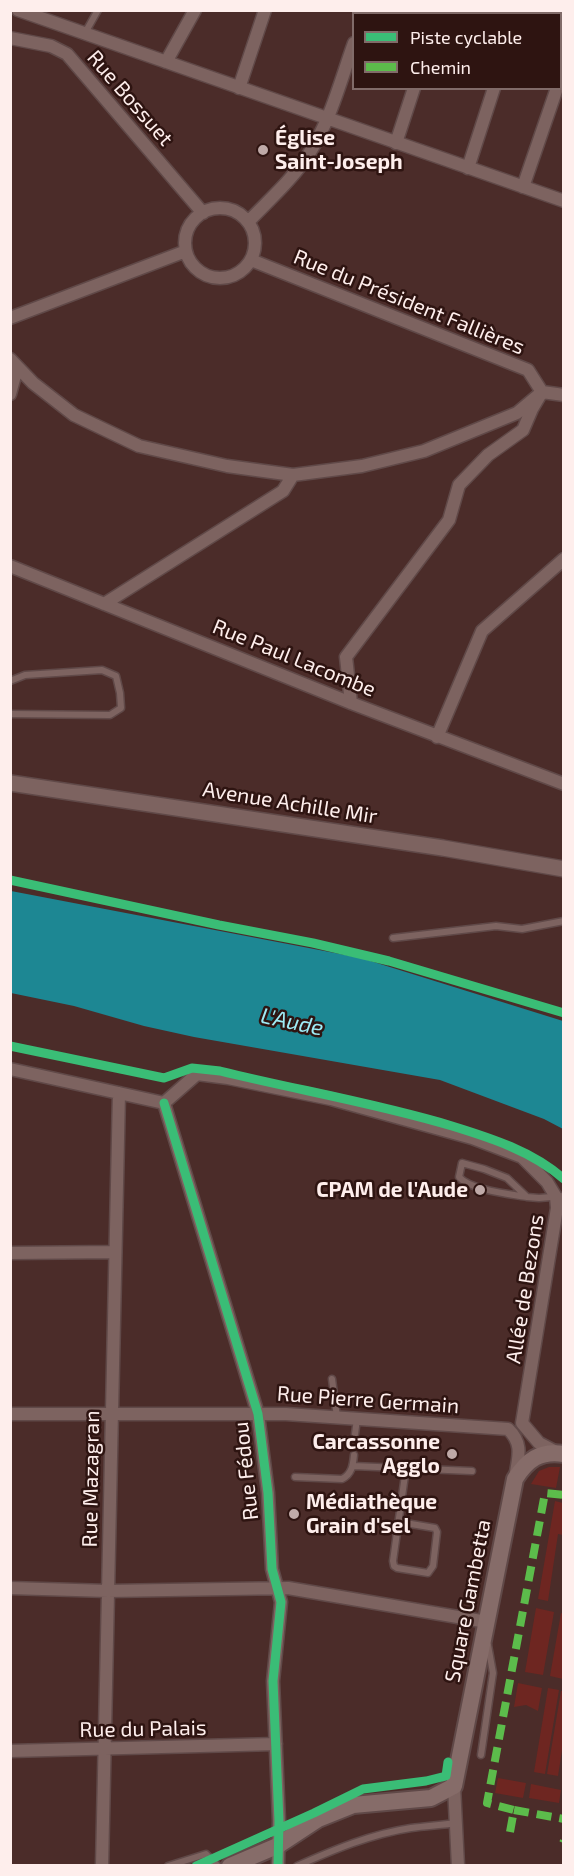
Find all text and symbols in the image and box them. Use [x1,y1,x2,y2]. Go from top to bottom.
legend [352,12,562,90]
text: Piste cyclable [410,26,522,48]
street label: Rue Bossuet [82,45,178,151]
text: Chemin [410,56,471,78]
place label: Église Saint-Joseph [275,125,403,175]
marker: Église Saint-Joseph [256,143,270,157]
street label: Rue du Président Fallières [290,244,528,360]
street label: Rue Paul Lacombe [209,614,379,702]
street label: Avenue Achille Mir [201,777,379,829]
water label: L'Aude [258,1002,326,1042]
place label: CPAM de l'Aude [316,1177,468,1203]
marker: CPAM de l'Aude [473,1183,487,1197]
street label: Allée de Bezons [501,1213,549,1365]
street label: Rue Pierre Germain [276,1381,460,1419]
street label: Rue Mazagran [77,1410,105,1548]
street label: Rue Fédou [228,1420,264,1522]
place label: Carcassonne Agglo [312,1429,440,1479]
marker: Carcassonne Agglo [445,1447,459,1461]
place label: Médiathèque Grain d'sel [306,1489,437,1539]
marker: Médiathèque Grain d'sel [287,1507,301,1521]
street label: Square Gambetta [440,1517,496,1685]
street label: Rue du Palais [79,1715,207,1743]

